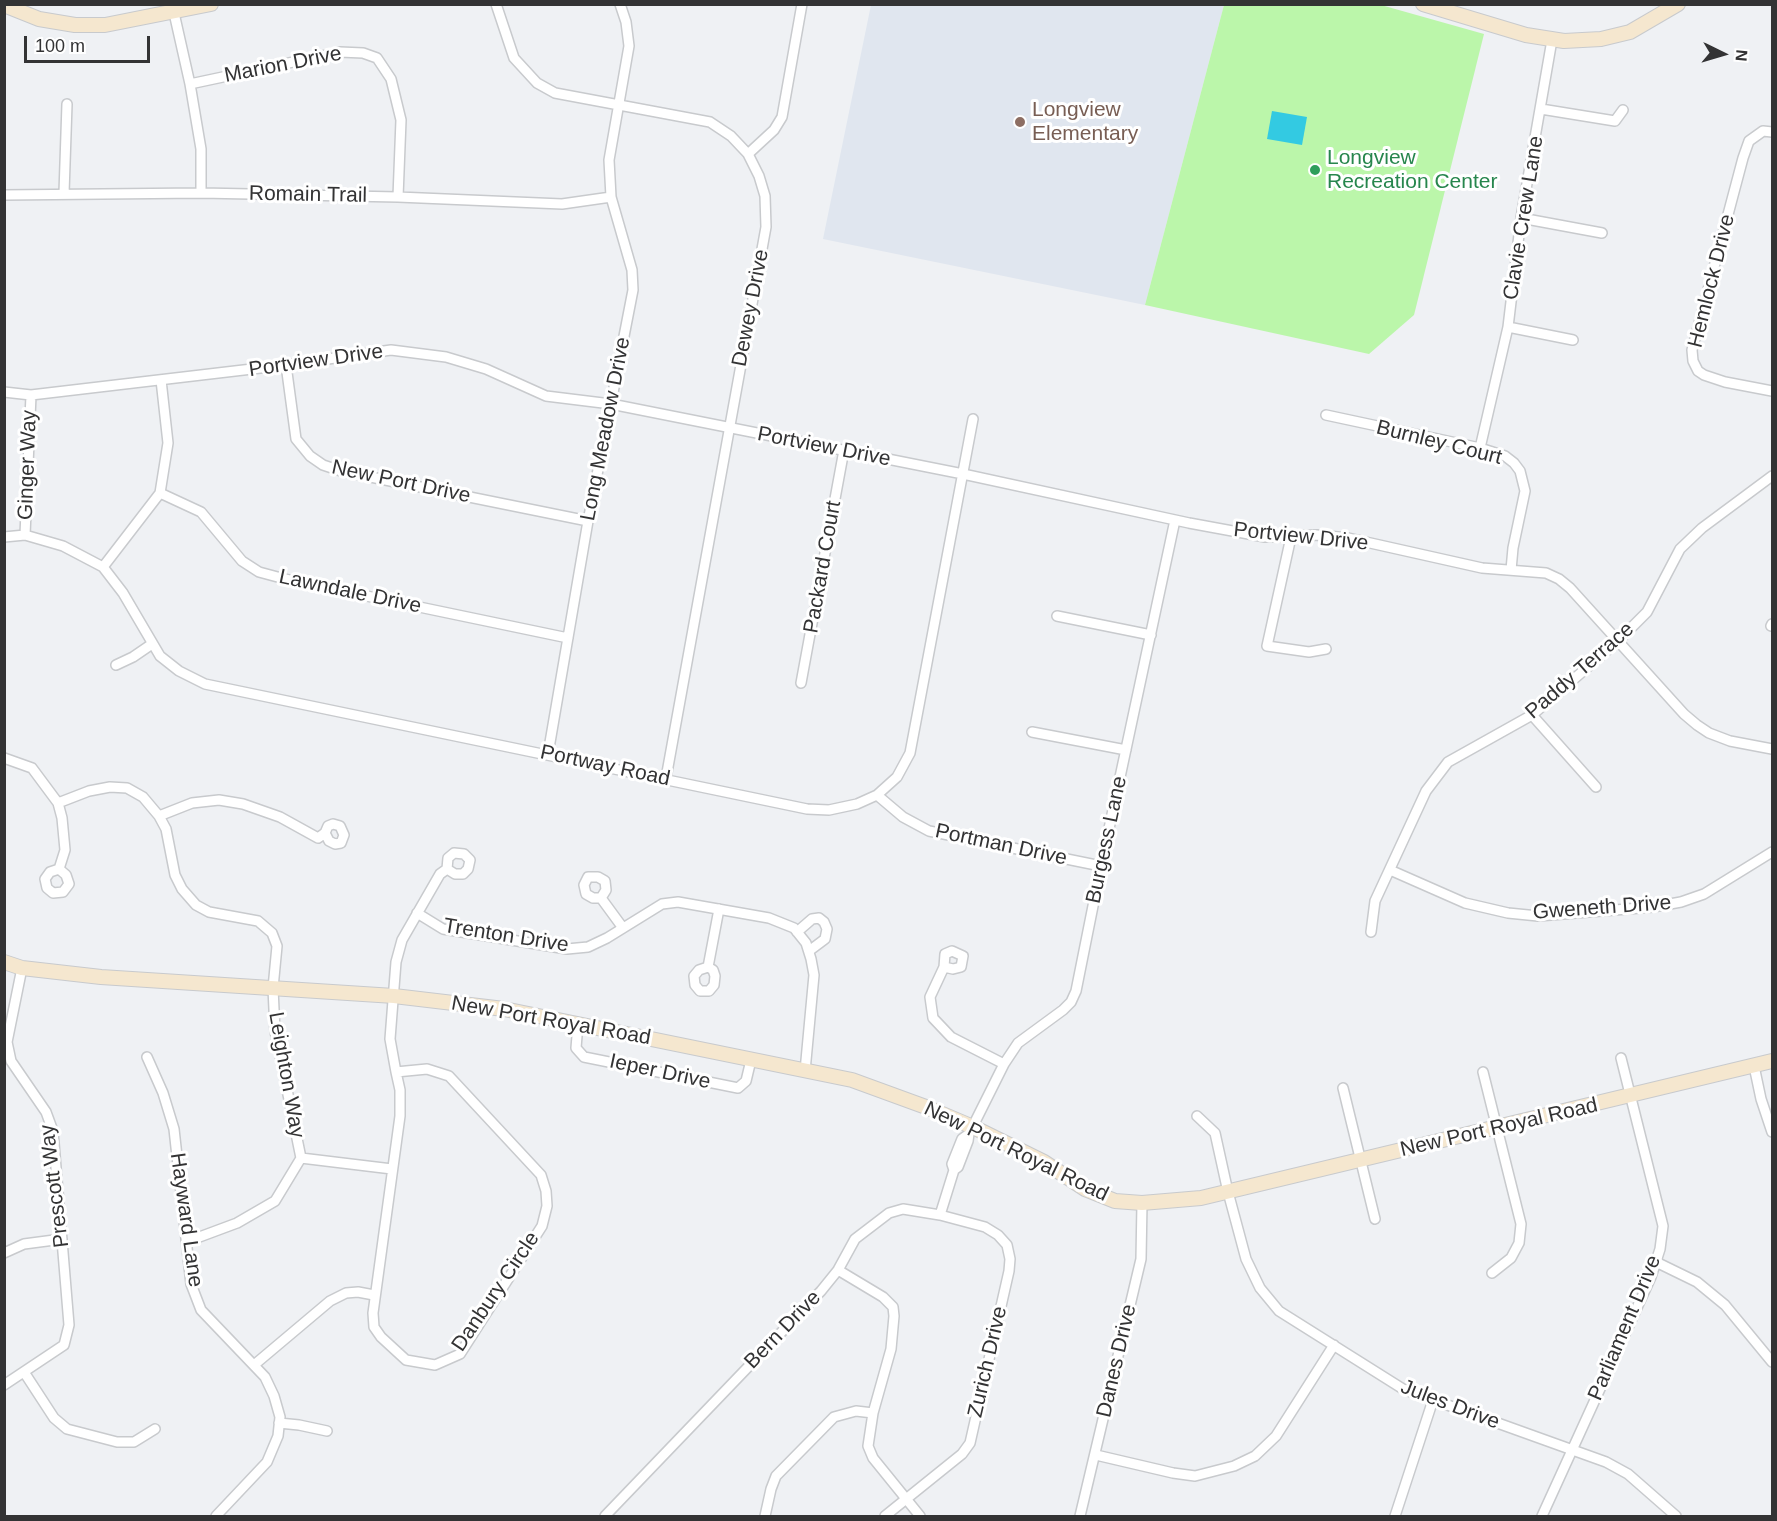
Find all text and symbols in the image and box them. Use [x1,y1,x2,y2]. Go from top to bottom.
scale bar [27,24,153,62]
north arrow [1693,24,1753,84]
text: 100 m [35,36,85,56]
street label: Marion Drive [222,41,344,89]
text: N [1732,49,1750,62]
place label: Longview Elementary [1032,97,1138,147]
marker: Longview Elementary [1013,115,1027,129]
street label: Clavie Crew Lane [1499,134,1549,302]
place label: Longview Recreation Center [1327,145,1497,195]
marker: Longview Recreation Center [1308,163,1322,177]
street label: Romain Trail [249,181,367,209]
street label: Hemlock Drive [1683,212,1741,350]
street label: Dewey Drive [727,247,775,369]
street label: Long Meadow Drive [576,335,636,523]
street label: Portview Drive [247,339,385,383]
street label: Ginger Way [13,410,43,520]
street label: Burnley Court [1374,415,1504,471]
street label: Portview Drive [755,422,893,472]
street label: New Port Drive [329,455,473,509]
street label: Packard Court [799,499,847,635]
street label: Portview Drive [1232,517,1370,557]
street label: Lawndale Drive [277,565,423,619]
street label: Paddy Terrace [1521,617,1639,725]
street label: Portway Road [538,740,672,792]
street label: Burgess Lane [1081,774,1133,906]
street label: Portman Drive [933,819,1069,871]
street label: Gweneth Drive [1532,891,1672,925]
street label: Trenton Drive [442,914,570,958]
street label: New Port Royal Road [449,991,653,1051]
street label: Leighton Way [263,1010,309,1140]
street label: Ieper Drive [607,1049,713,1095]
street label: New Port Royal Road [1398,1093,1600,1163]
street label: New Port Royal Road [920,1096,1112,1208]
street label: Prescott Way [35,1123,75,1249]
street label: Hayward Lane [164,1151,208,1289]
street label: Danbury Circle [447,1227,545,1357]
street label: Parliament Drive [1583,1252,1667,1404]
street label: Bern Drive [739,1286,827,1374]
street label: Danes Drive [1092,1302,1142,1420]
street label: Zurich Drive [963,1304,1013,1420]
street label: Jules Drive [1397,1375,1503,1435]

